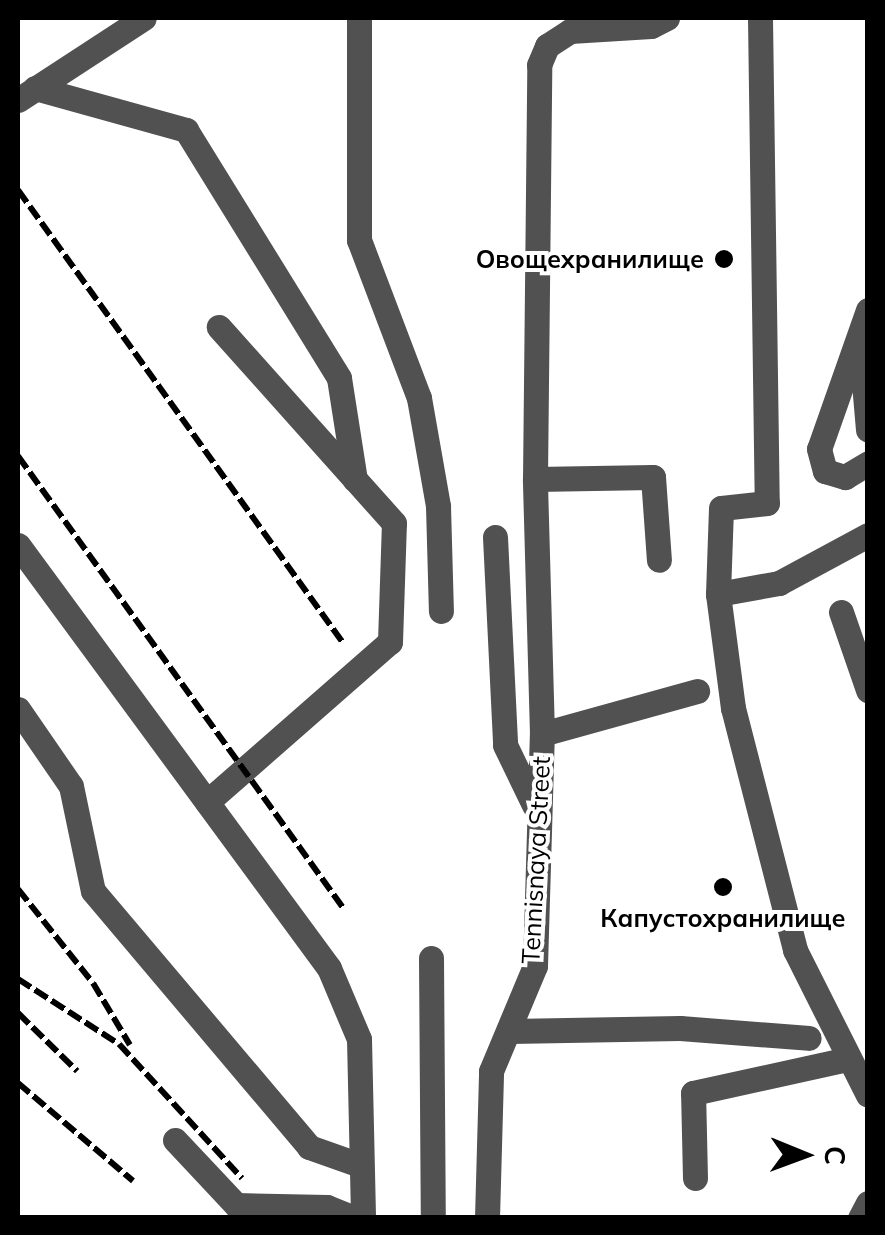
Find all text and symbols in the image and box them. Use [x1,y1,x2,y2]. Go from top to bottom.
place label: Овощехранилище [476,244,704,274]
marker: Овощехранилище [713,248,735,270]
street label: Tennisnaya Street [516,756,556,964]
marker: Капустохранилище [712,876,734,898]
place label: Капустохранилище [600,903,846,933]
north arrow [755,1105,855,1205]
text: С [818,1146,853,1165]

